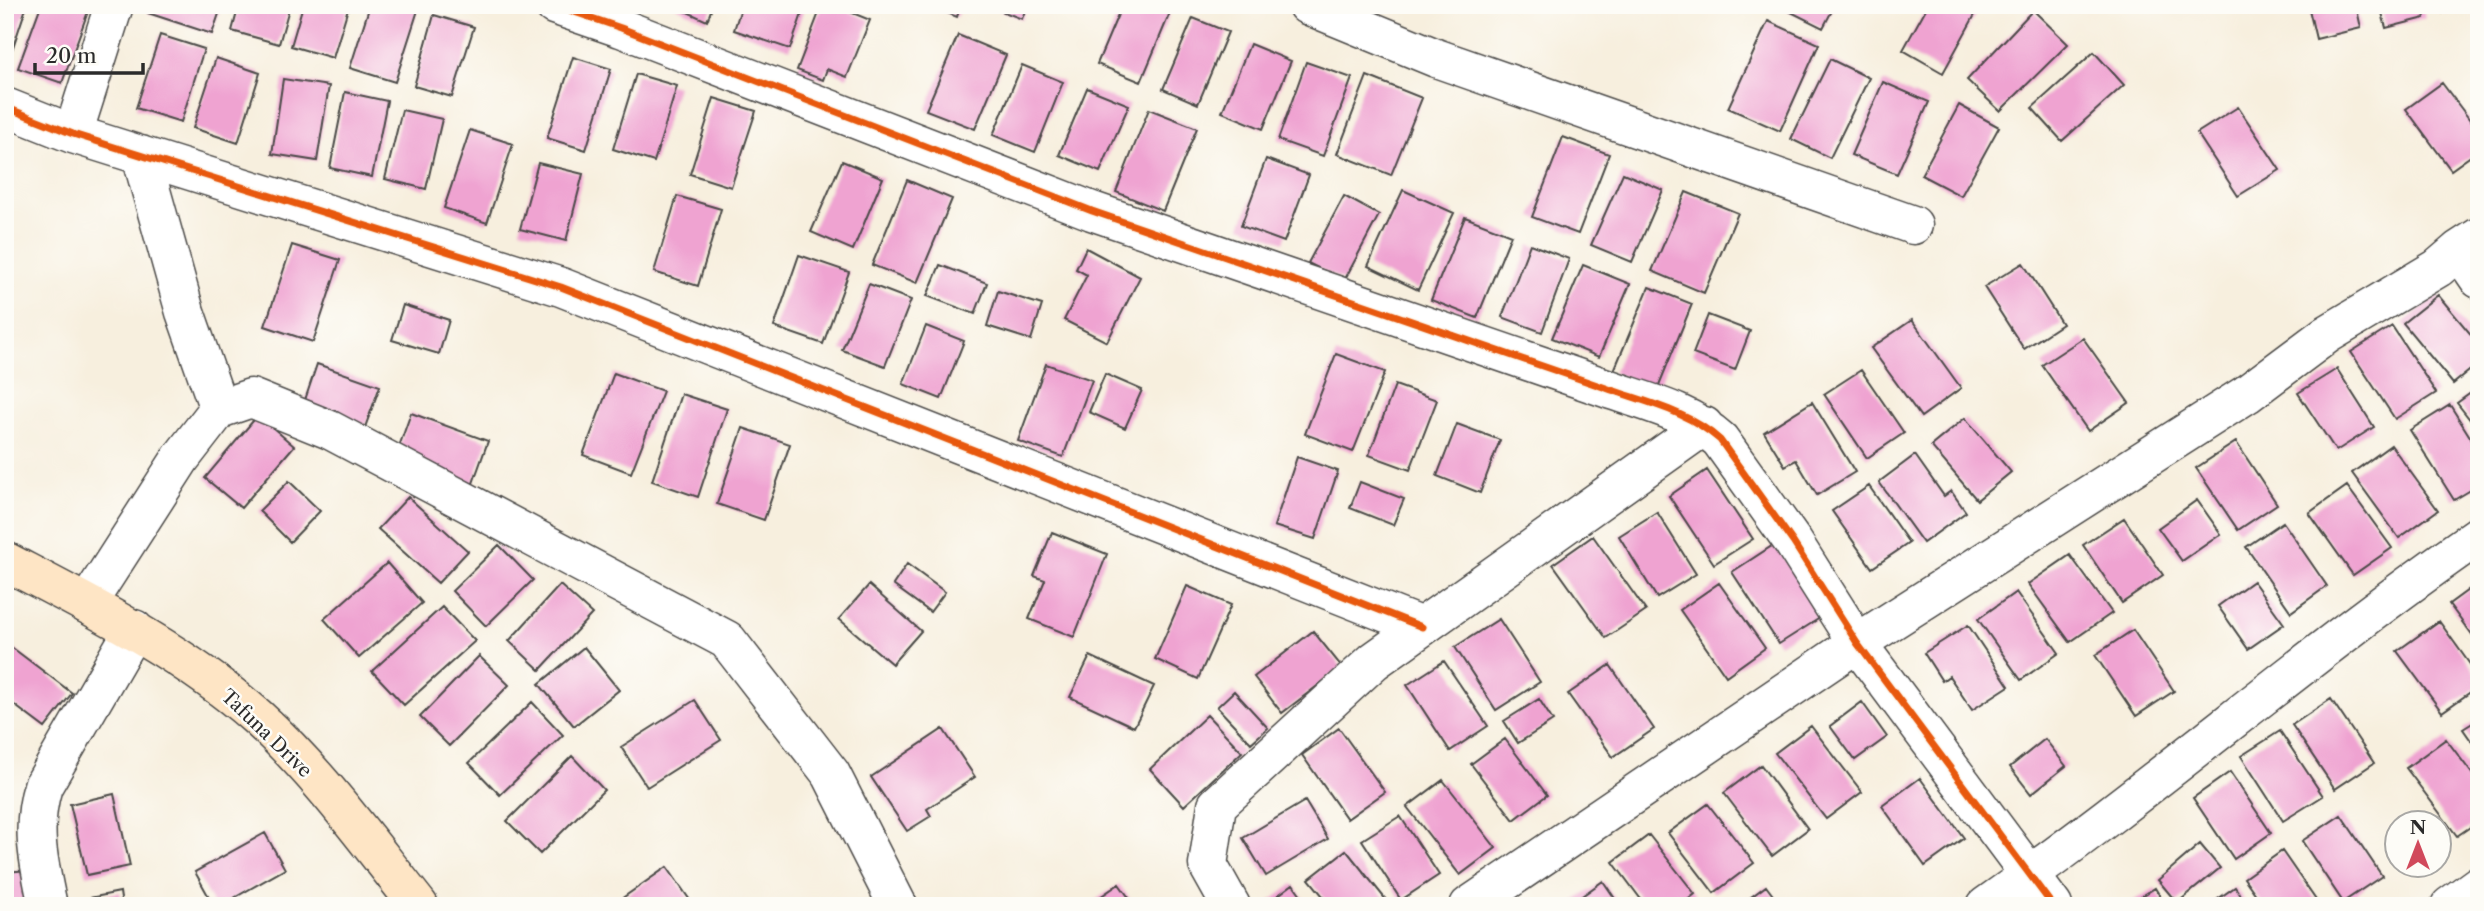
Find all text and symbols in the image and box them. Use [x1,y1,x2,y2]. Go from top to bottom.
scale bar [35,32,144,76]
text: 20 m [46,43,97,68]
street label: Tafuna Drive [217,684,317,782]
north arrow [2382,810,2452,880]
text: N [2410,816,2426,839]

